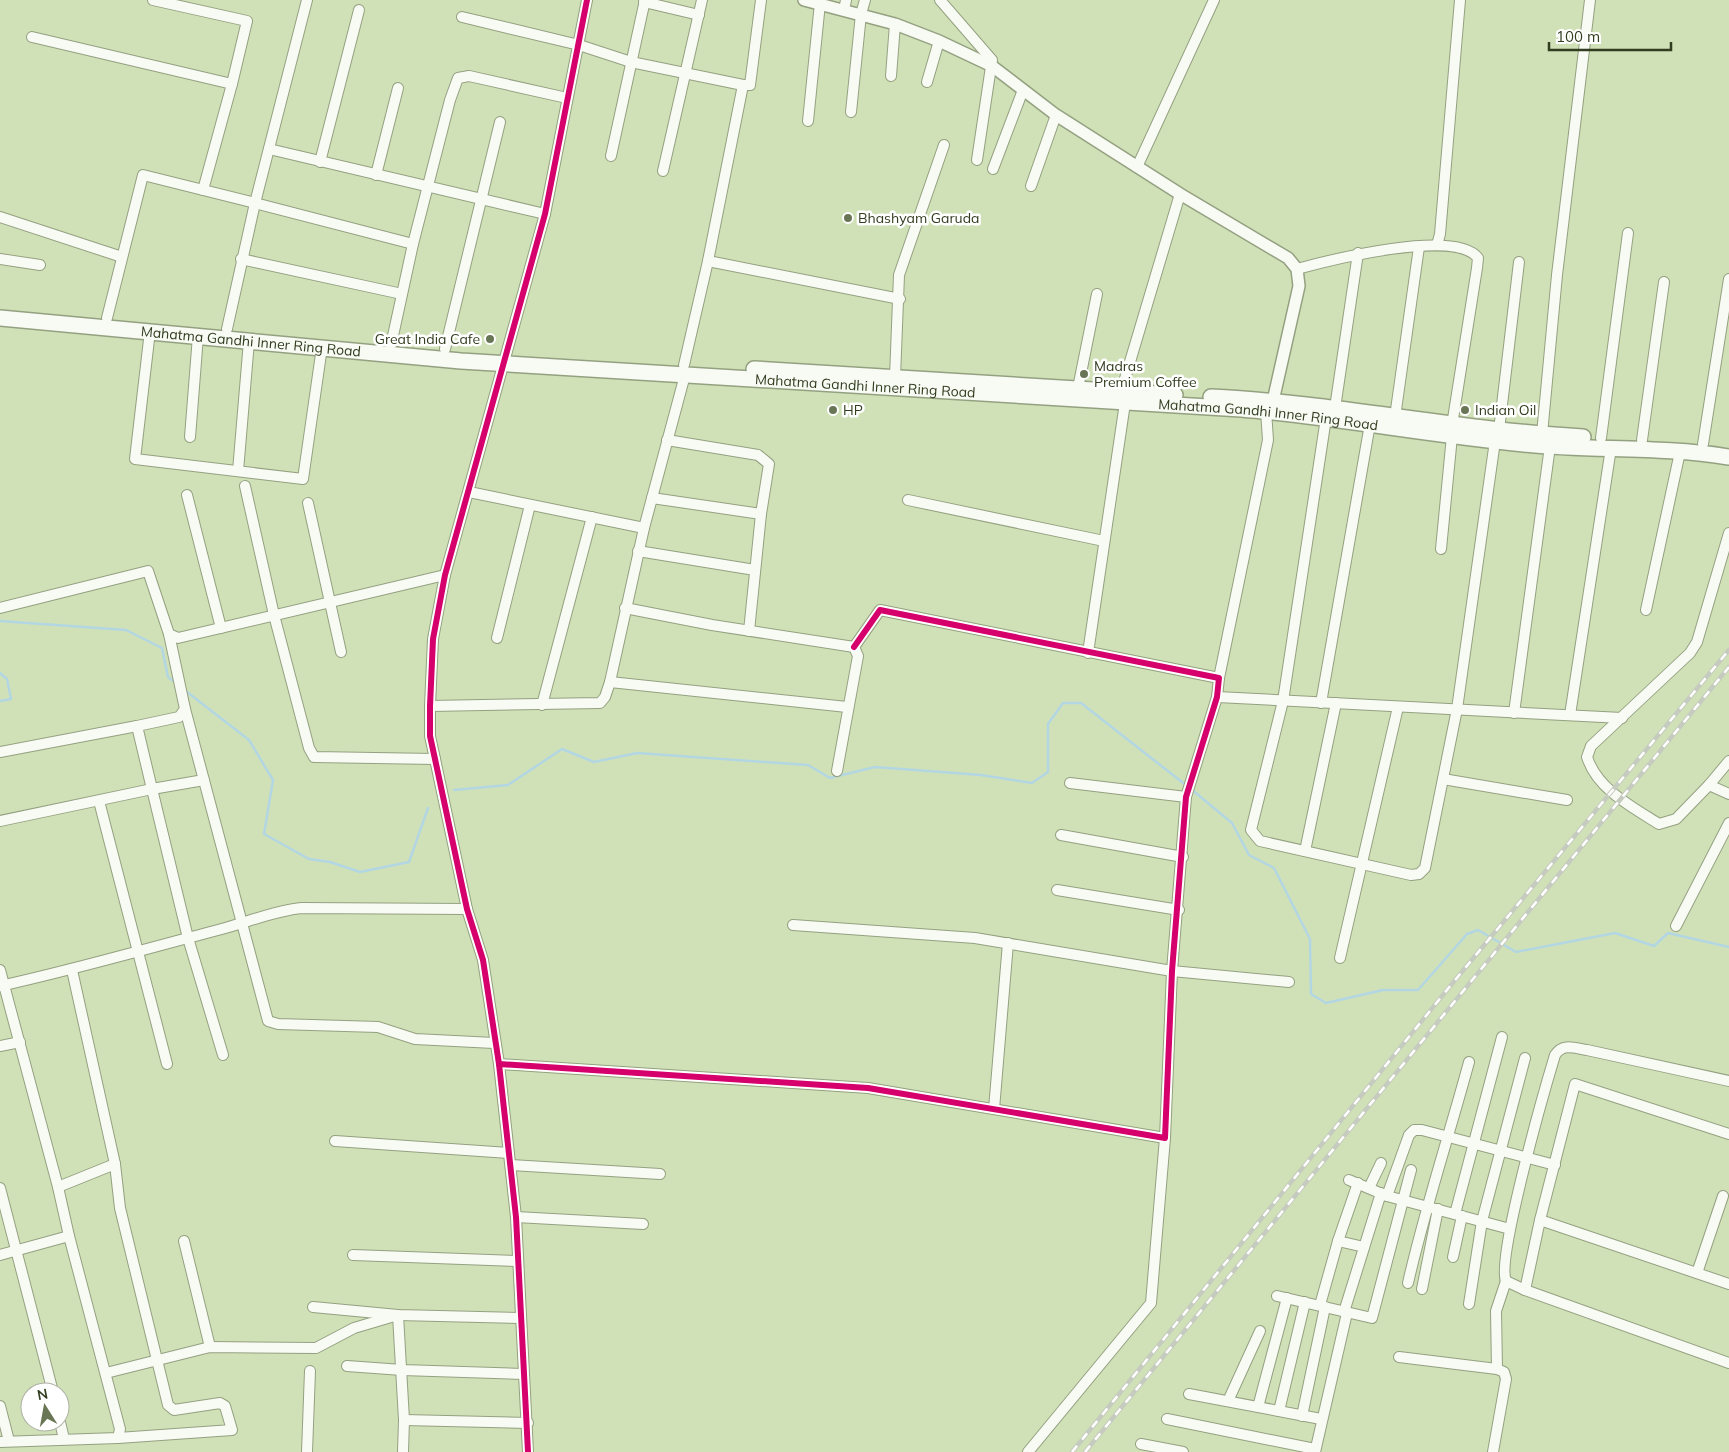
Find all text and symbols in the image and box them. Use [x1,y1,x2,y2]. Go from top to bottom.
scale bar [1549,20,1672,52]
text: 100 m [1556,27,1600,46]
place label: Bhashyam Garuda [858,209,979,227]
marker: Bhashyam Garuda [842,212,854,224]
street label: Mahatma Gandhi Inner Ring Road [140,322,362,361]
place label: Great India Cafe [375,330,480,348]
marker: Great India Cafe [484,333,496,345]
place label: Madras Premium Coffee [1094,357,1197,391]
marker: Madras Premium Coffee [1078,368,1090,380]
street label: Mahatma Gandhi Inner Ring Road [754,370,976,402]
street label: Mahatma Gandhi Inner Ring Road [1158,395,1379,434]
place label: HP [843,401,863,419]
place label: Indian Oil [1475,401,1536,419]
marker: HP [827,404,839,416]
marker: Indian Oil [1459,404,1471,416]
north arrow [20,1382,70,1432]
text: N [36,1384,49,1404]

